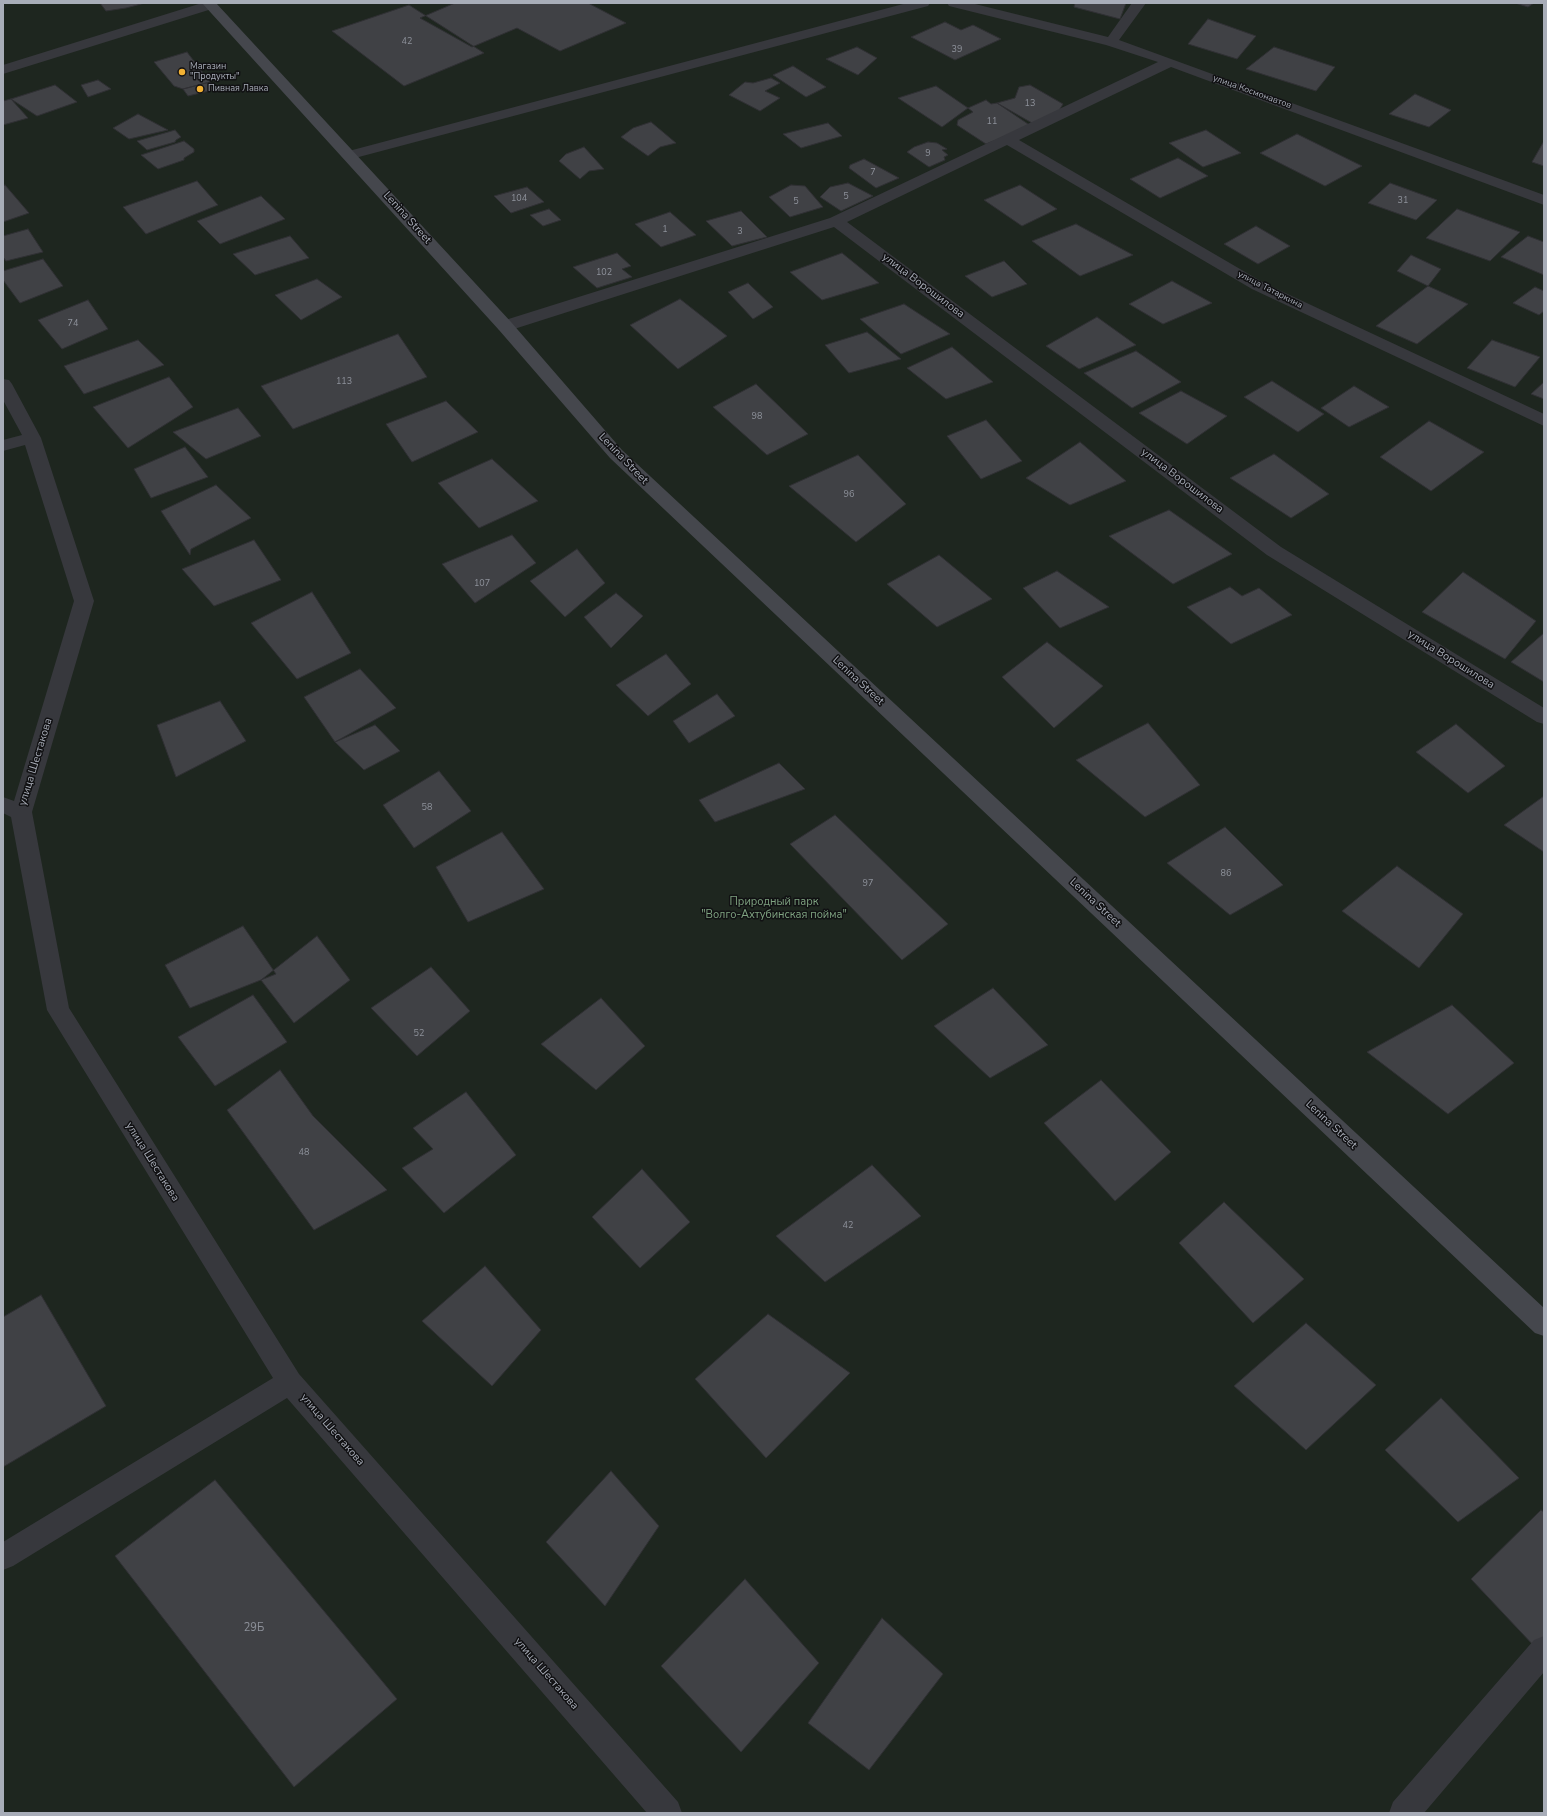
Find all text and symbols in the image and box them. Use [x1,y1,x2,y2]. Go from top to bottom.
house number: 42 [402,37,412,47]
house number: 39 [952,45,962,55]
place label: Магазин "Продукты" [190,62,240,83]
marker: Магазин "Продукты" [177,67,187,77]
street label: улица Космонавтов [1211,73,1293,111]
marker: Пивная Лавка [195,84,205,94]
place label: Пивная Лавка [208,84,268,94]
house number: 13 [1025,99,1035,109]
house number: 11 [987,117,997,127]
house number: 9 [925,149,931,159]
house number: 7 [870,168,876,178]
street label: Lenina Street [380,189,434,247]
house number: 5 [843,192,849,202]
house number: 104 [511,194,527,204]
house number: 31 [1398,196,1408,206]
house number: 5 [793,197,799,207]
house number: 1 [662,225,668,235]
house number: 3 [737,227,743,237]
street label: улица Ворошилова [879,251,967,321]
house number: 102 [596,268,612,278]
street label: улица Татаркина [1236,269,1304,311]
house number: 74 [68,319,78,329]
house number: 113 [336,377,352,387]
house number: 98 [752,412,762,422]
street label: Lenina Street [596,431,650,487]
street label: улица Ворошилова [1138,446,1226,516]
house number: 96 [844,490,854,500]
house number: 107 [474,579,490,589]
street label: улица Ворошилова [1405,628,1497,692]
street label: Lenina Street [830,654,886,708]
street label: улица Шестакова [16,717,56,807]
house number: 58 [422,803,432,813]
house number: 86 [1221,869,1231,879]
street label: Lenina Street [1067,876,1123,930]
house number: 97 [863,879,873,889]
park label: Природный парк "Волго-Ахтубинская пойма" [701,895,847,921]
house number: 52 [414,1029,424,1039]
street label: Lenina Street [1303,1098,1359,1152]
street label: улица Шестакова [122,1120,182,1204]
house number: 48 [299,1148,309,1158]
house number: 42 [843,1221,853,1231]
street label: улица Шестакова [297,1391,367,1469]
house number: 29Б [244,1621,264,1635]
street label: улица Шестакова [511,1635,581,1713]

